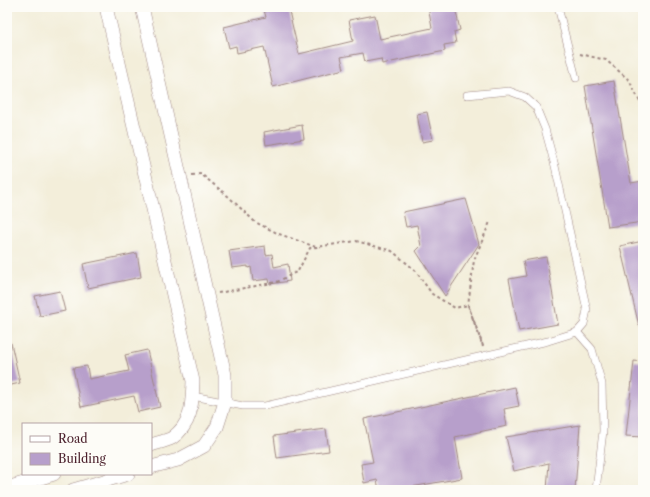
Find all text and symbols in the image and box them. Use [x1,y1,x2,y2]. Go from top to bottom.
legend [22,423,152,475]
text: Road [58,431,88,446]
text: Building [58,451,106,466]

